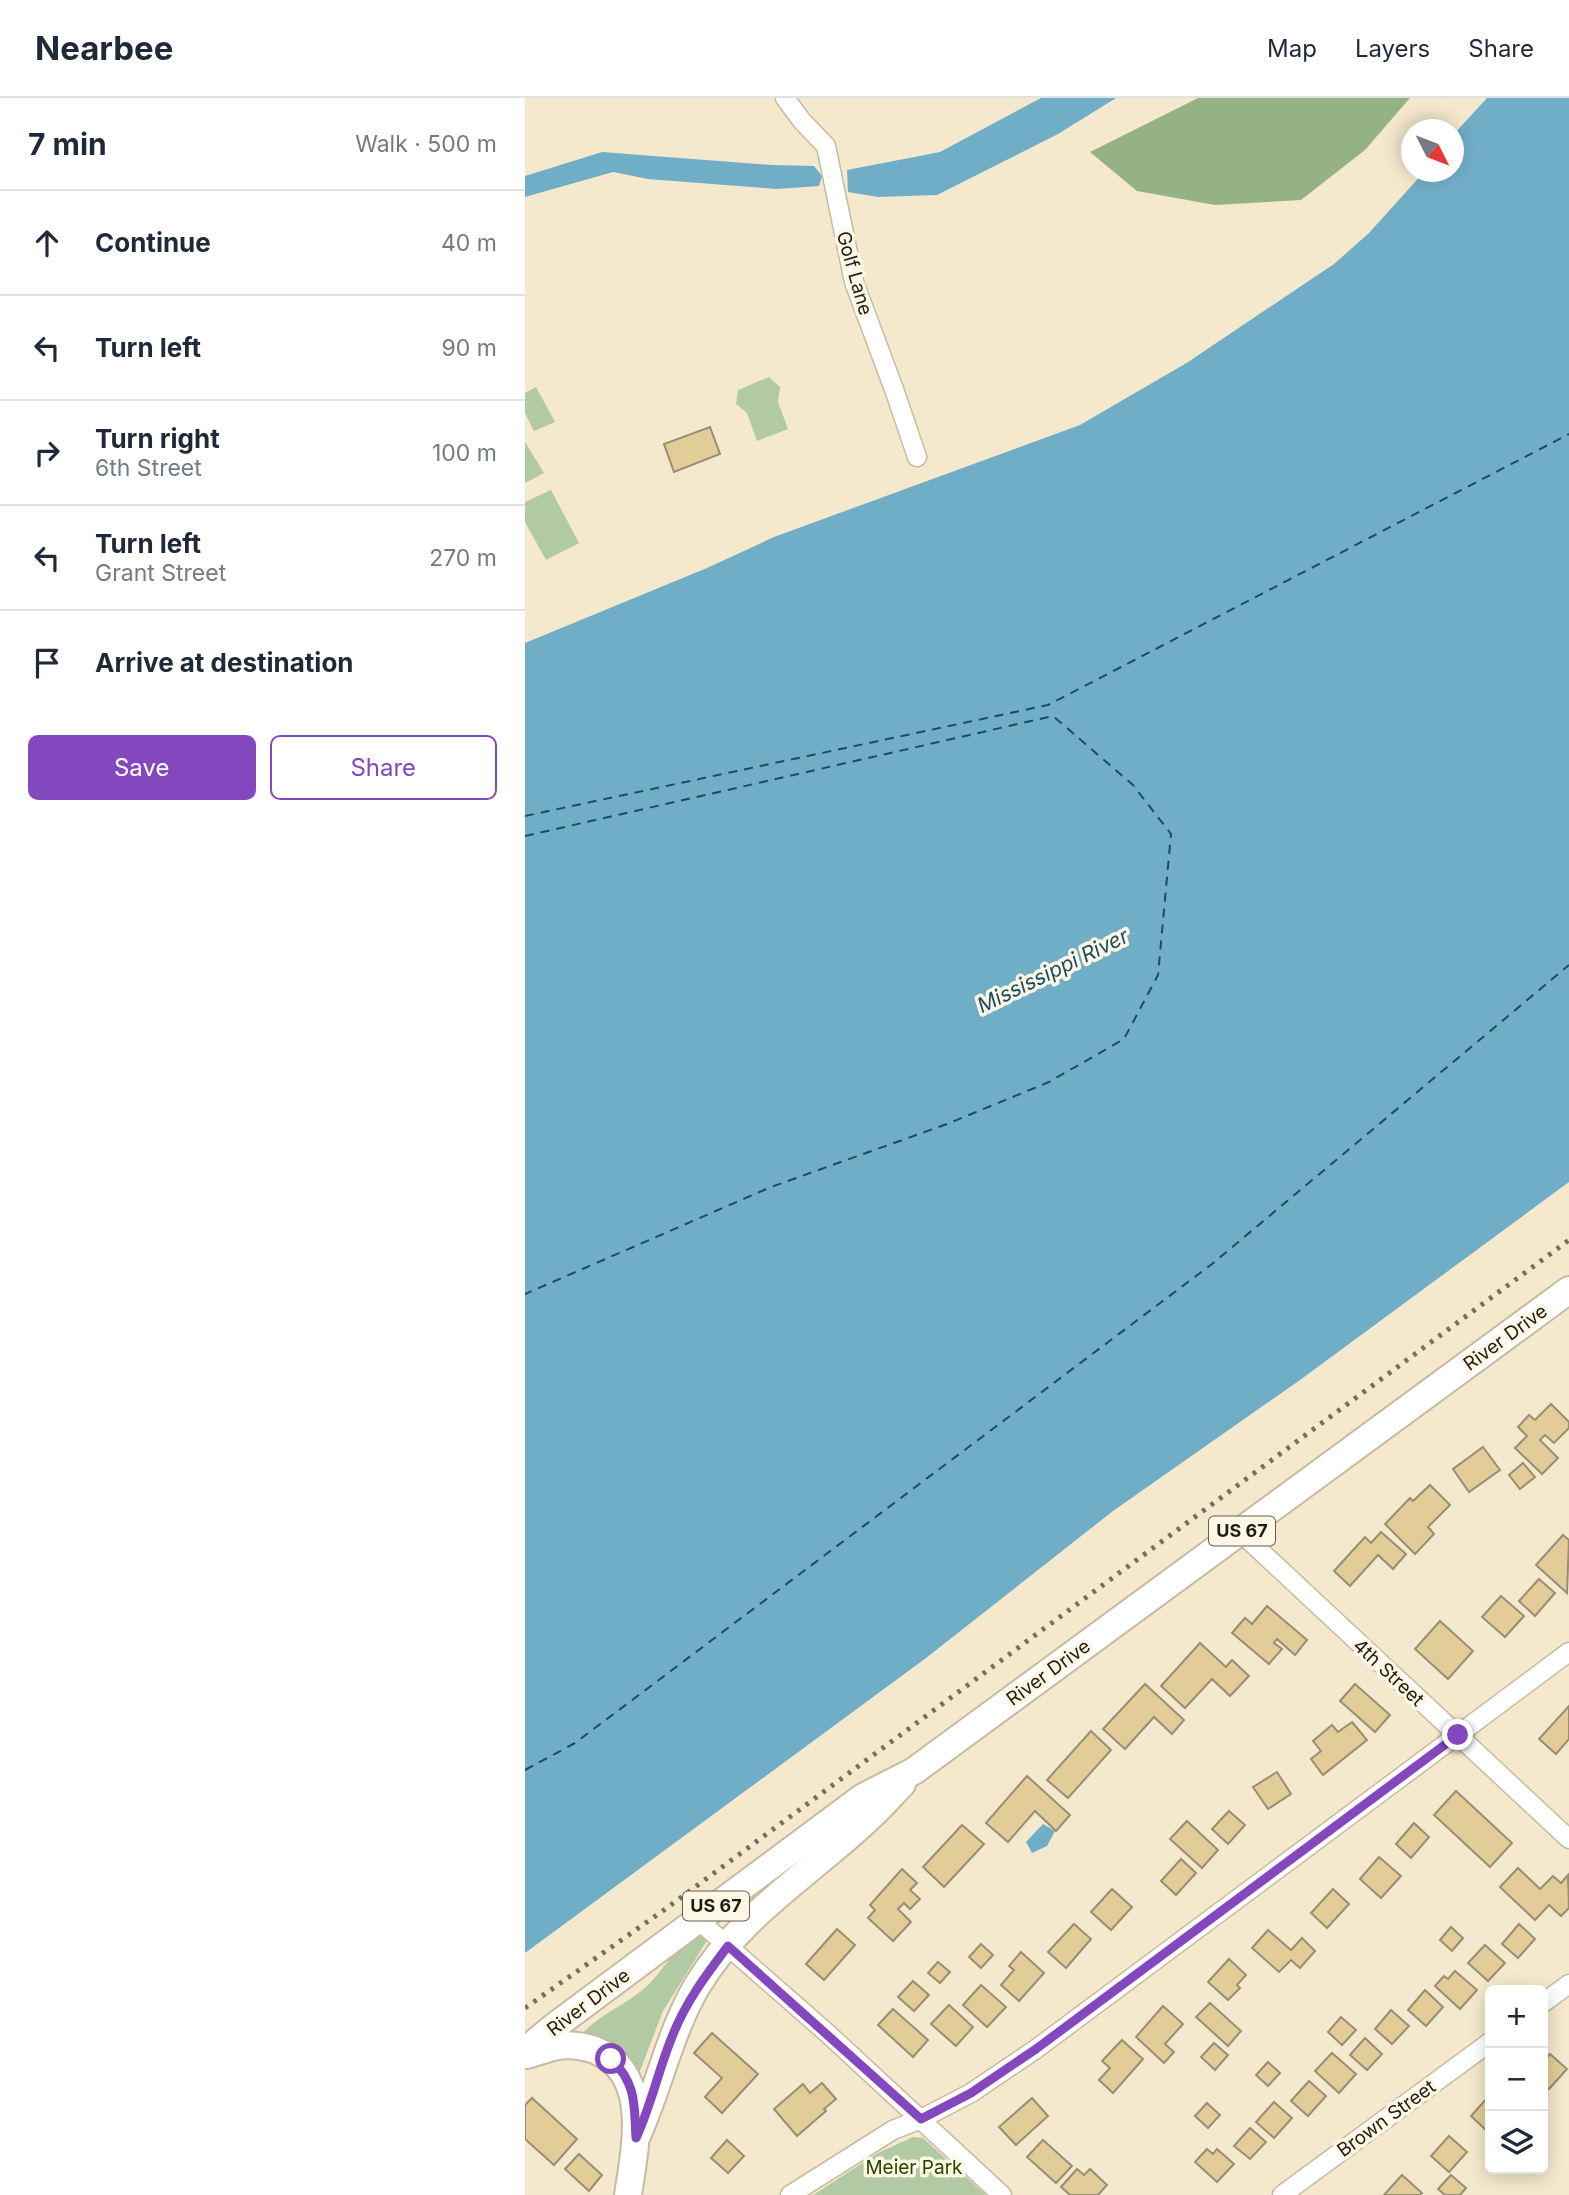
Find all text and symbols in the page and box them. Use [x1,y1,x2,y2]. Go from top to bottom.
text: Nearbee [35,28,173,68]
text: Map [1267,34,1317,63]
text: Layers [1355,34,1430,63]
text: Share [1468,34,1534,63]
north arrow [1401,119,1464,182]
text: 7 min [28,126,107,162]
text: Walk · 500 m [355,130,497,158]
icon: ahead [28,224,66,262]
text: Continue [95,227,211,258]
text: 40 m [441,229,497,257]
street label: Golf Lane [832,229,877,318]
icon: left [28,329,66,367]
text: Turn left [95,332,201,363]
text: 90 m [442,334,497,362]
text: Turn right [95,423,220,454]
icon: right [28,434,66,472]
text: 100 m [432,439,497,467]
text: 6th Street [95,454,202,482]
text: Turn left [95,528,201,559]
icon: left [28,539,66,577]
text: 270 m [429,544,497,572]
text: Grant Street [95,559,226,587]
icon: arrive [28,644,66,682]
text: Arrive at destination [95,647,354,678]
button: Save [28,735,256,800]
button: Share [270,735,497,800]
water label: Mississippi River [973,923,1134,1018]
street label: River Drive [1459,1299,1552,1375]
road number: US 67 [1209,1516,1275,1546]
street label: River Drive [1002,1634,1095,1710]
street label: 4th Street [1348,1634,1429,1711]
route end [1442,1719,1473,1750]
road number: US 67 [683,1892,749,1920]
street label: River Drive [542,1964,634,2041]
map controls [1485,1985,1548,2174]
button: + [1485,1985,1548,2048]
route start [595,2043,626,2074]
button: − [1485,2048,1548,2111]
street label: Brown Street [1333,2075,1440,2162]
button: layers [1485,2111,1548,2174]
park label: Meier Park [865,2156,963,2179]

